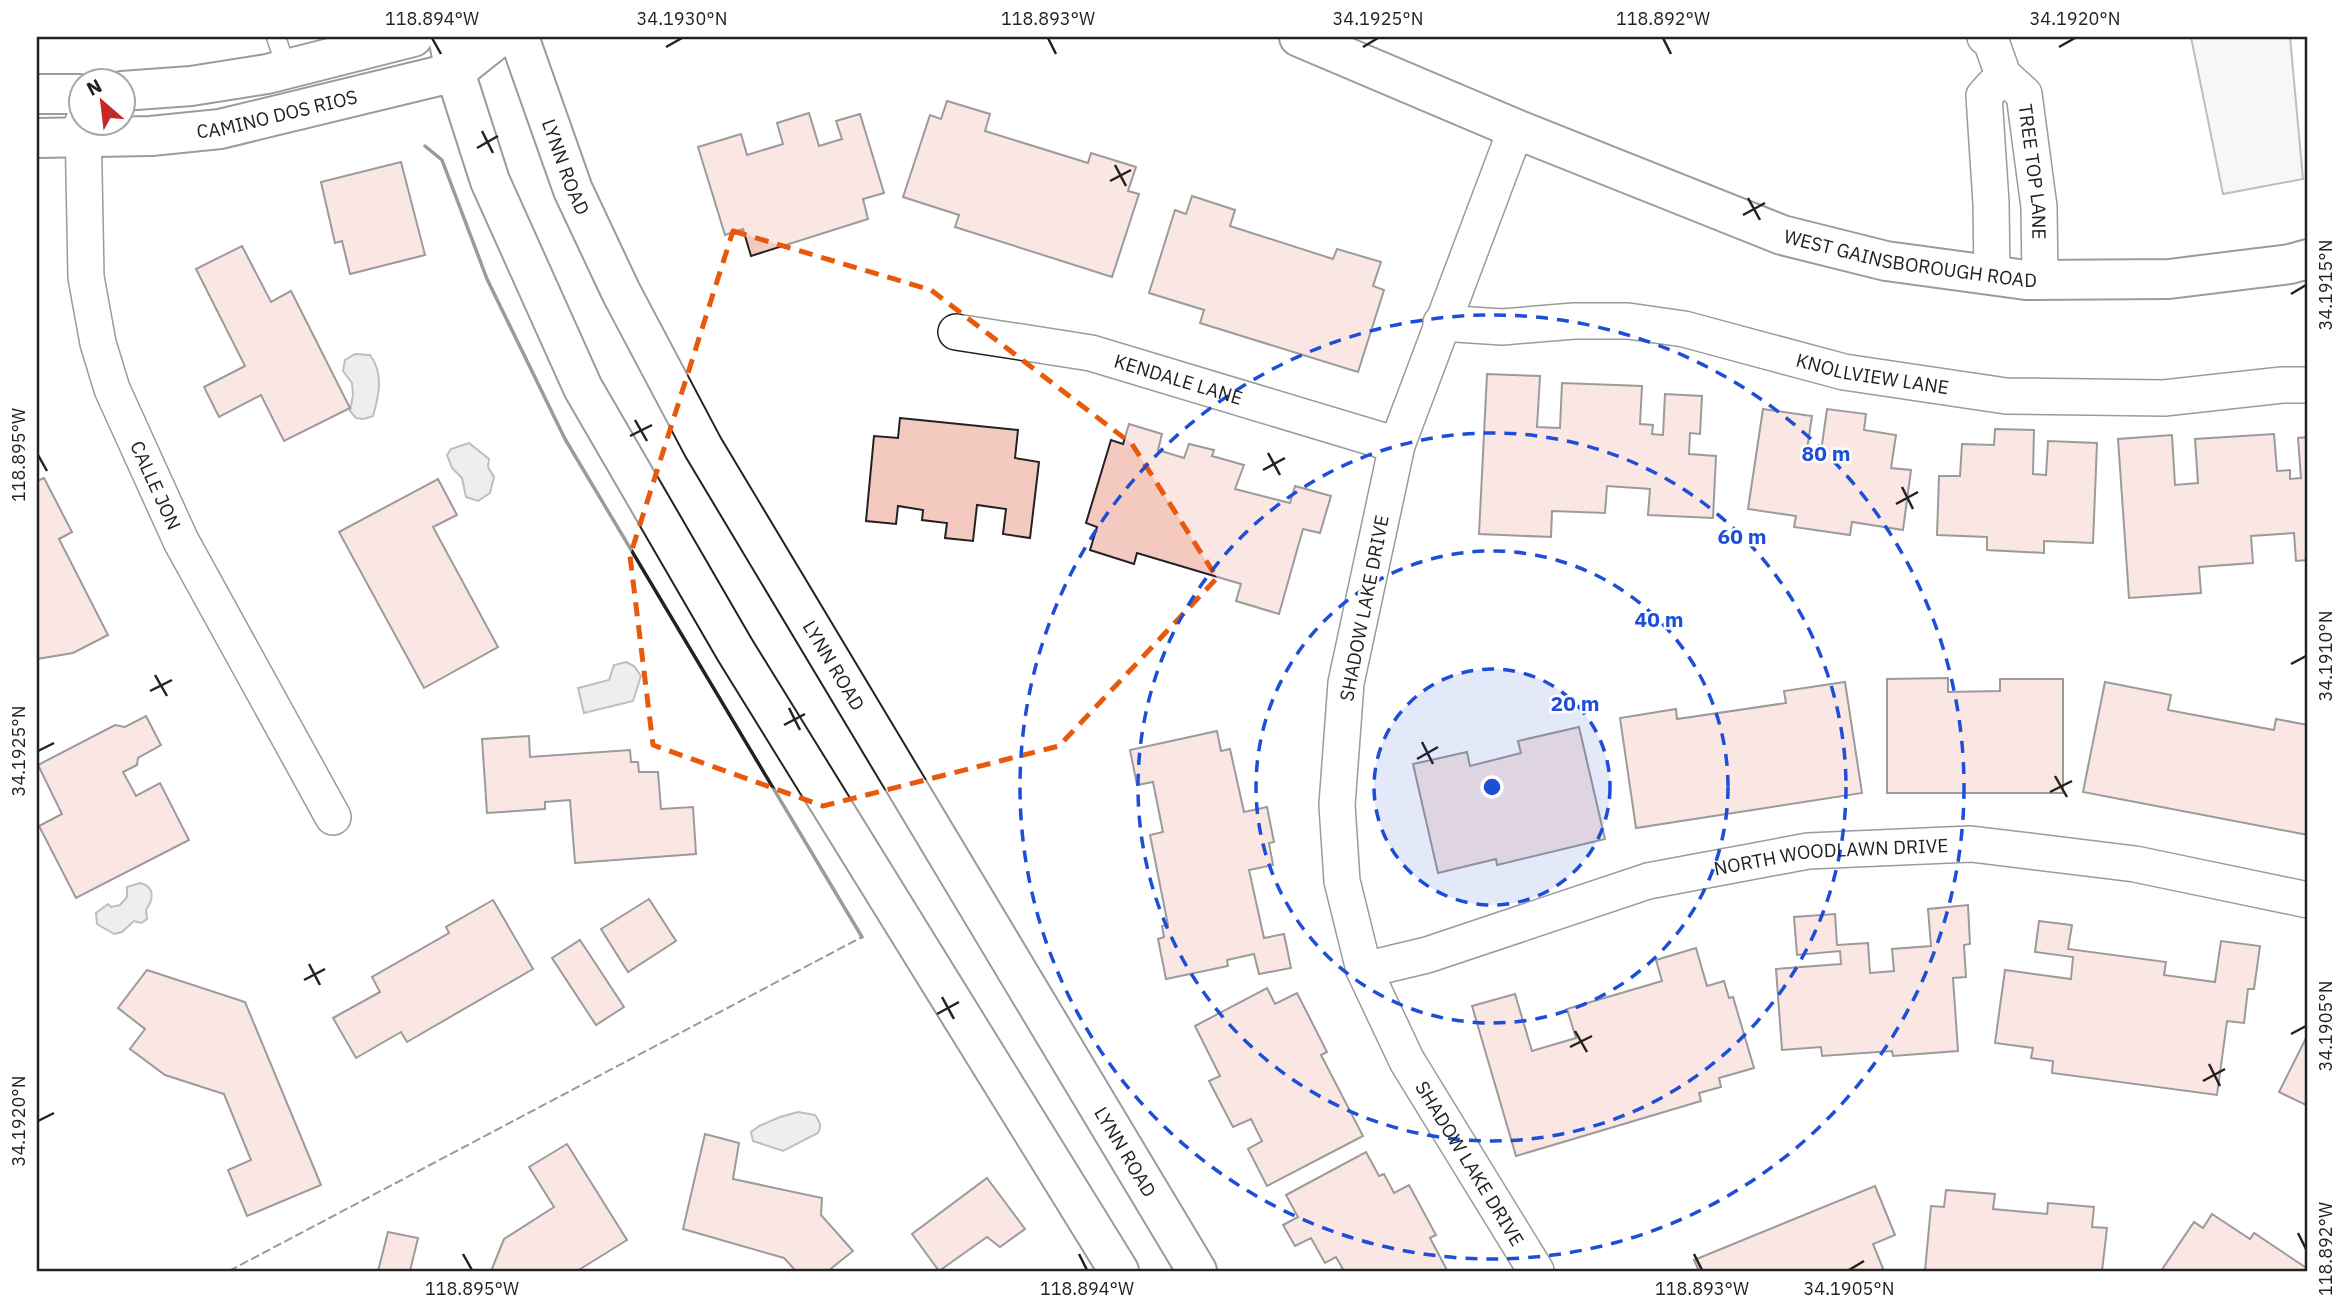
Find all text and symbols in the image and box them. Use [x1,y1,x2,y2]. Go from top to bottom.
text: 118.894°W [385,7,479,30]
text: 34.1930°N [637,7,727,30]
text: 118.893°W [1001,7,1095,30]
text: 34.1925°N [1333,7,1423,30]
text: 118.892°W [1616,7,1710,30]
text: 34.1920°N [2030,7,2120,30]
north arrow [66,66,136,136]
text: N [82,73,106,101]
street label: CAMINO DOS RIOS [195,84,360,143]
street label: TREE TOP LANE [2013,103,2051,240]
street label: LYNN ROAD [537,116,595,219]
street label: WEST GAINSBOROUGH ROAD [1781,224,2037,292]
text: 34.1915°N [2314,240,2337,330]
street label: KNOLLVIEW LANE [1793,348,1951,399]
street label: KENDALE LANE [1111,349,1246,410]
text: 118.895°W [7,408,30,502]
street label: CALLE JON [125,437,186,534]
text: 80 m [1802,439,1850,467]
street label: SHADOW LAKE DRIVE [1334,513,1394,703]
text: 60 m [1718,522,1766,550]
text: 40 m [1635,605,1683,633]
text: 34.1910°N [2314,611,2337,701]
street label: LYNN ROAD [798,616,870,715]
text: 20 m [1551,689,1599,717]
text: 34.1925°N [7,706,30,796]
centre of rings [1480,775,1504,799]
street label: NORTH WOODLAWN DRIVE [1712,833,1949,880]
text: 34.1905°N [2314,981,2337,1071]
text: 34.1920°N [7,1076,30,1166]
street label: SHADOW LAKE DRIVE [1410,1076,1530,1250]
street label: LYNN ROAD [1089,1102,1162,1201]
text: 118.892°W [2314,1202,2337,1296]
text: 118.895°W [425,1277,519,1300]
text: 118.894°W [1040,1277,1134,1300]
text: 118.893°W [1655,1277,1749,1300]
text: 34.1905°N [1804,1277,1894,1300]

